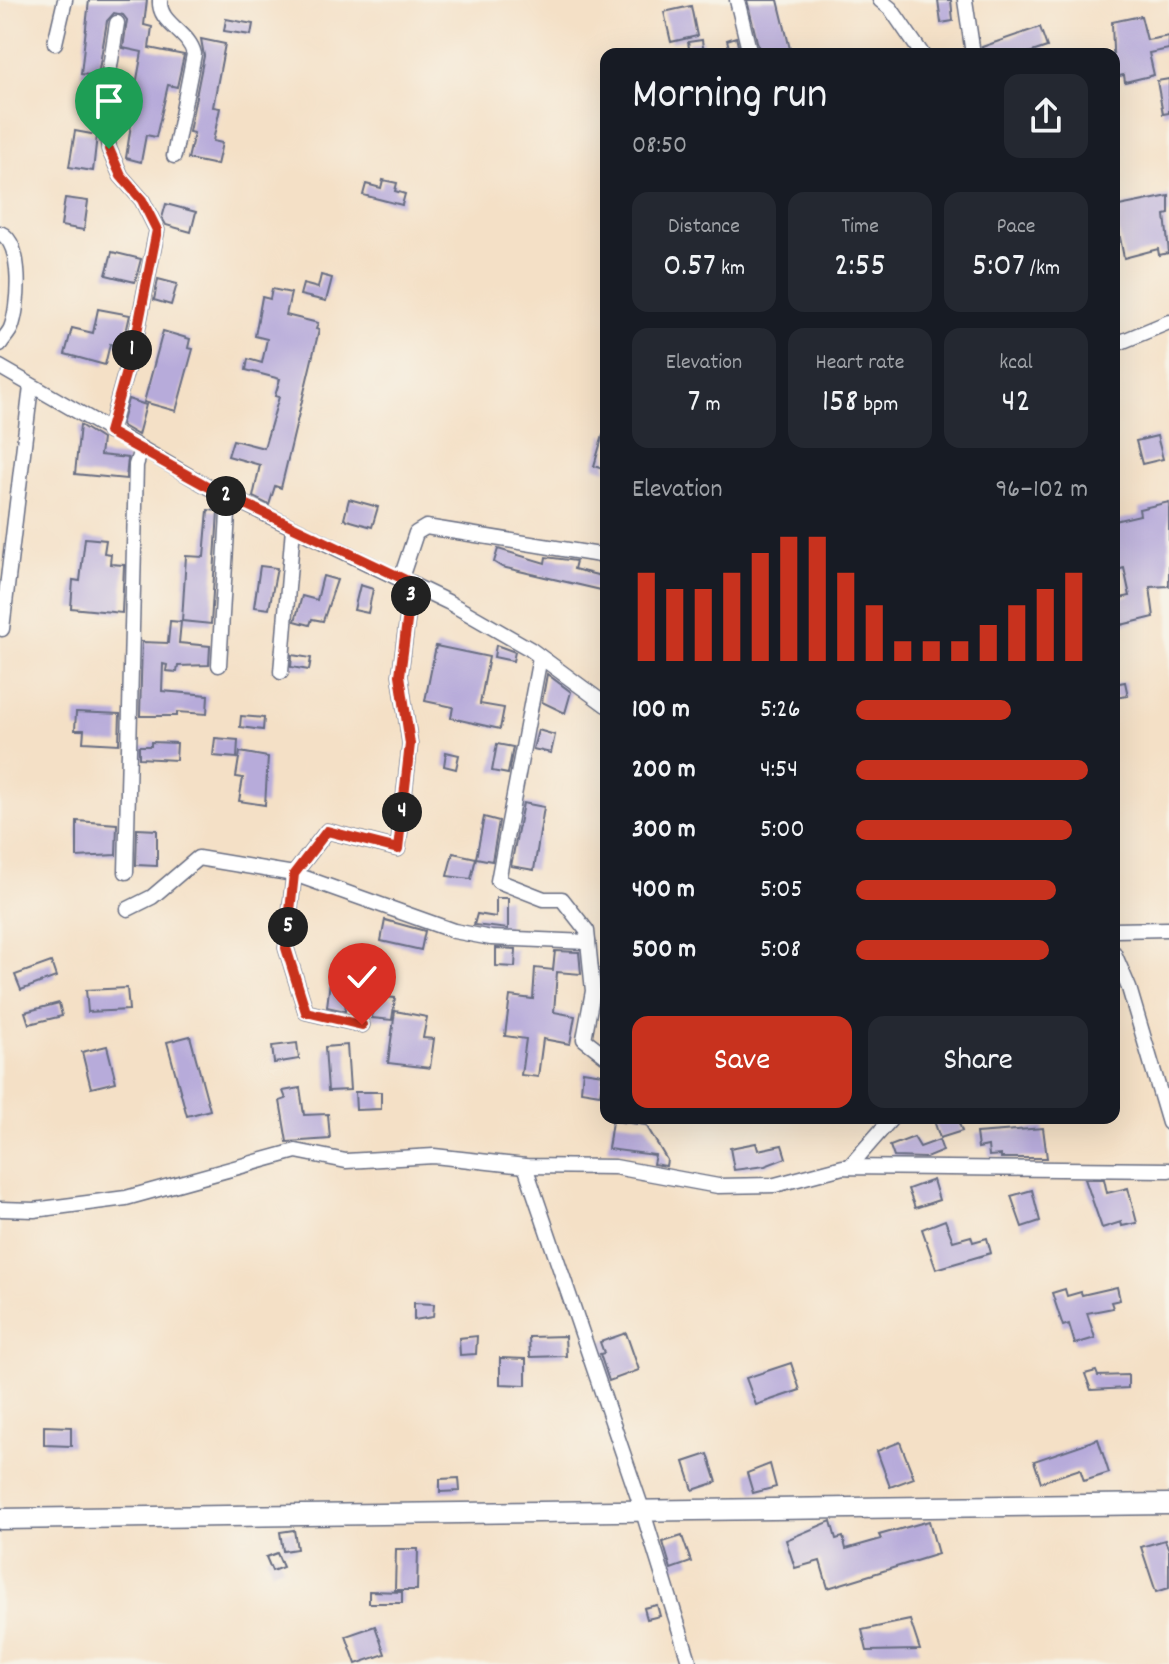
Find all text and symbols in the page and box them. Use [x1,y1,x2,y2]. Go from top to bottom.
text: Morning run [632,66,827,129]
pin [75,67,143,149]
button: share [1004,74,1088,158]
icon: arrive [87,79,131,123]
text: 08:50 [632,128,687,165]
text: Distance [668,212,740,243]
text: Time [841,212,879,243]
text: Pace [997,212,1035,243]
text: 0.57 [663,243,716,292]
text: 2:55 [834,243,886,292]
text: 5:07 [972,243,1025,292]
text: km [716,254,745,285]
text: /km [1025,254,1060,285]
pin: 1 [112,330,152,370]
text: 1 [130,334,134,365]
text: Elevation [666,348,742,379]
text: Heart rate [816,348,904,379]
text: kcal [999,348,1033,379]
text: 7 [687,379,700,428]
text: 158 [822,379,859,428]
text: 42 [1002,379,1030,428]
text: m [700,390,721,421]
text: bpm [859,390,898,421]
text: Elevation [632,472,722,509]
text: 96–102 m [995,472,1088,509]
pin: 2 [206,476,246,516]
text: 2 [221,480,231,511]
pin: 3 [391,576,431,616]
text: 3 [406,580,416,611]
text: 100 m [632,692,690,729]
text: 5:26 [760,692,800,729]
text: 200 m [632,752,696,789]
text: 4:54 [760,752,798,789]
pin: 4 [382,792,422,832]
text: 4 [397,796,407,827]
text: 300 m [632,812,696,849]
text: 5:00 [760,812,805,849]
text: 400 m [632,872,695,909]
text: 5:05 [760,872,803,909]
pin: 5 [268,907,308,947]
text: 5 [283,911,293,942]
text: 500 m [632,932,696,969]
text: 5:08 [760,932,801,969]
pin [328,943,396,1025]
icon: check [340,955,384,999]
button: Save [632,1016,852,1108]
button: Share [868,1016,1088,1108]

